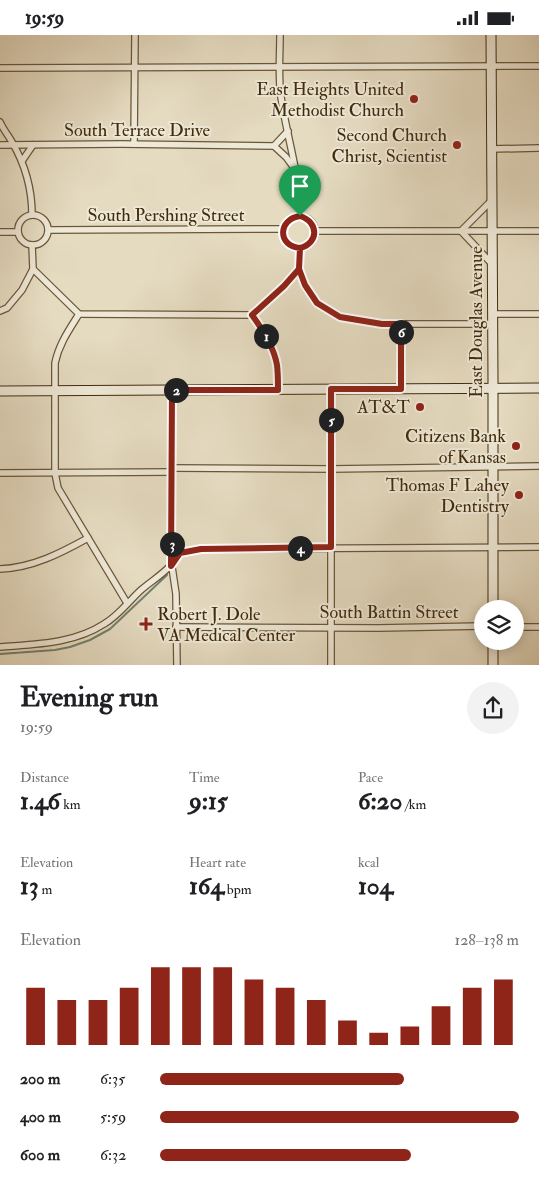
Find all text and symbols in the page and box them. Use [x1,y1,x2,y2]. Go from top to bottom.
text: 19:59 [25,6,64,30]
place label: East Heights United Methodist Church [256,78,405,122]
marker: East Heights United Methodist Church [408,93,420,105]
street label: South Terrace Drive [64,119,211,142]
place label: Second Church Christ, Scientist [332,124,448,168]
marker: Second Church Christ, Scientist [451,139,463,151]
pin [279,165,321,216]
icon: arrive [286,172,314,200]
street label: South Pershing Street [88,204,245,227]
street label: East Douglas Avenue [465,246,488,398]
pin: 6 [388,319,414,345]
pin: 1 [254,323,278,349]
text: 6 [398,324,405,341]
text: 1 [264,328,269,345]
pin: 2 [164,377,188,403]
text: 2 [173,382,180,399]
place label: AT&T [356,396,411,419]
marker: AT&T [414,401,426,413]
pin: 5 [318,407,344,433]
text: 5 [328,412,335,429]
place label: Citizens Bank of Kansas [405,425,506,469]
marker: Citizens Bank of Kansas [510,440,522,452]
place label: Thomas F Lahey Dentistry [386,474,510,518]
marker: Thomas F Lahey Dentistry [513,489,525,501]
pin: 3 [160,531,184,557]
pin: 4 [288,535,312,561]
text: 3 [170,536,175,553]
text: 4 [297,540,304,557]
map controls [474,600,524,650]
button: layers [474,600,524,650]
street label: South Battin Street [319,601,459,624]
place label: Robert J. Dole VA Medical Center [157,603,296,647]
marker: Robert J. Dole VA Medical Center [139,617,153,631]
text: Evening run [20,680,158,715]
button: share [467,682,519,734]
text: 19:59 [20,717,53,737]
text: Distance [20,769,69,786]
text: Time [189,769,220,786]
text: Pace [358,769,383,786]
text: 1.46 [20,786,60,817]
text: 9:15 [189,786,228,817]
text: 6:20 [358,786,402,817]
text: km [60,796,81,813]
text: /km [402,796,426,813]
text: Elevation [20,854,73,871]
text: Heart rate [189,854,246,871]
text: kcal [358,854,379,871]
text: 13 [20,871,39,902]
text: 164 [189,871,224,902]
text: 104 [358,871,393,902]
text: m [39,881,52,898]
text: bpm [224,881,252,898]
text: Elevation [20,930,81,950]
text: 128–138 m [454,930,519,950]
text: 200 m [20,1069,60,1089]
text: 6:35 [100,1069,125,1089]
text: 400 m [20,1107,61,1127]
text: 5:59 [100,1107,126,1127]
text: 600 m [20,1145,60,1165]
text: 6:32 [100,1145,126,1165]

